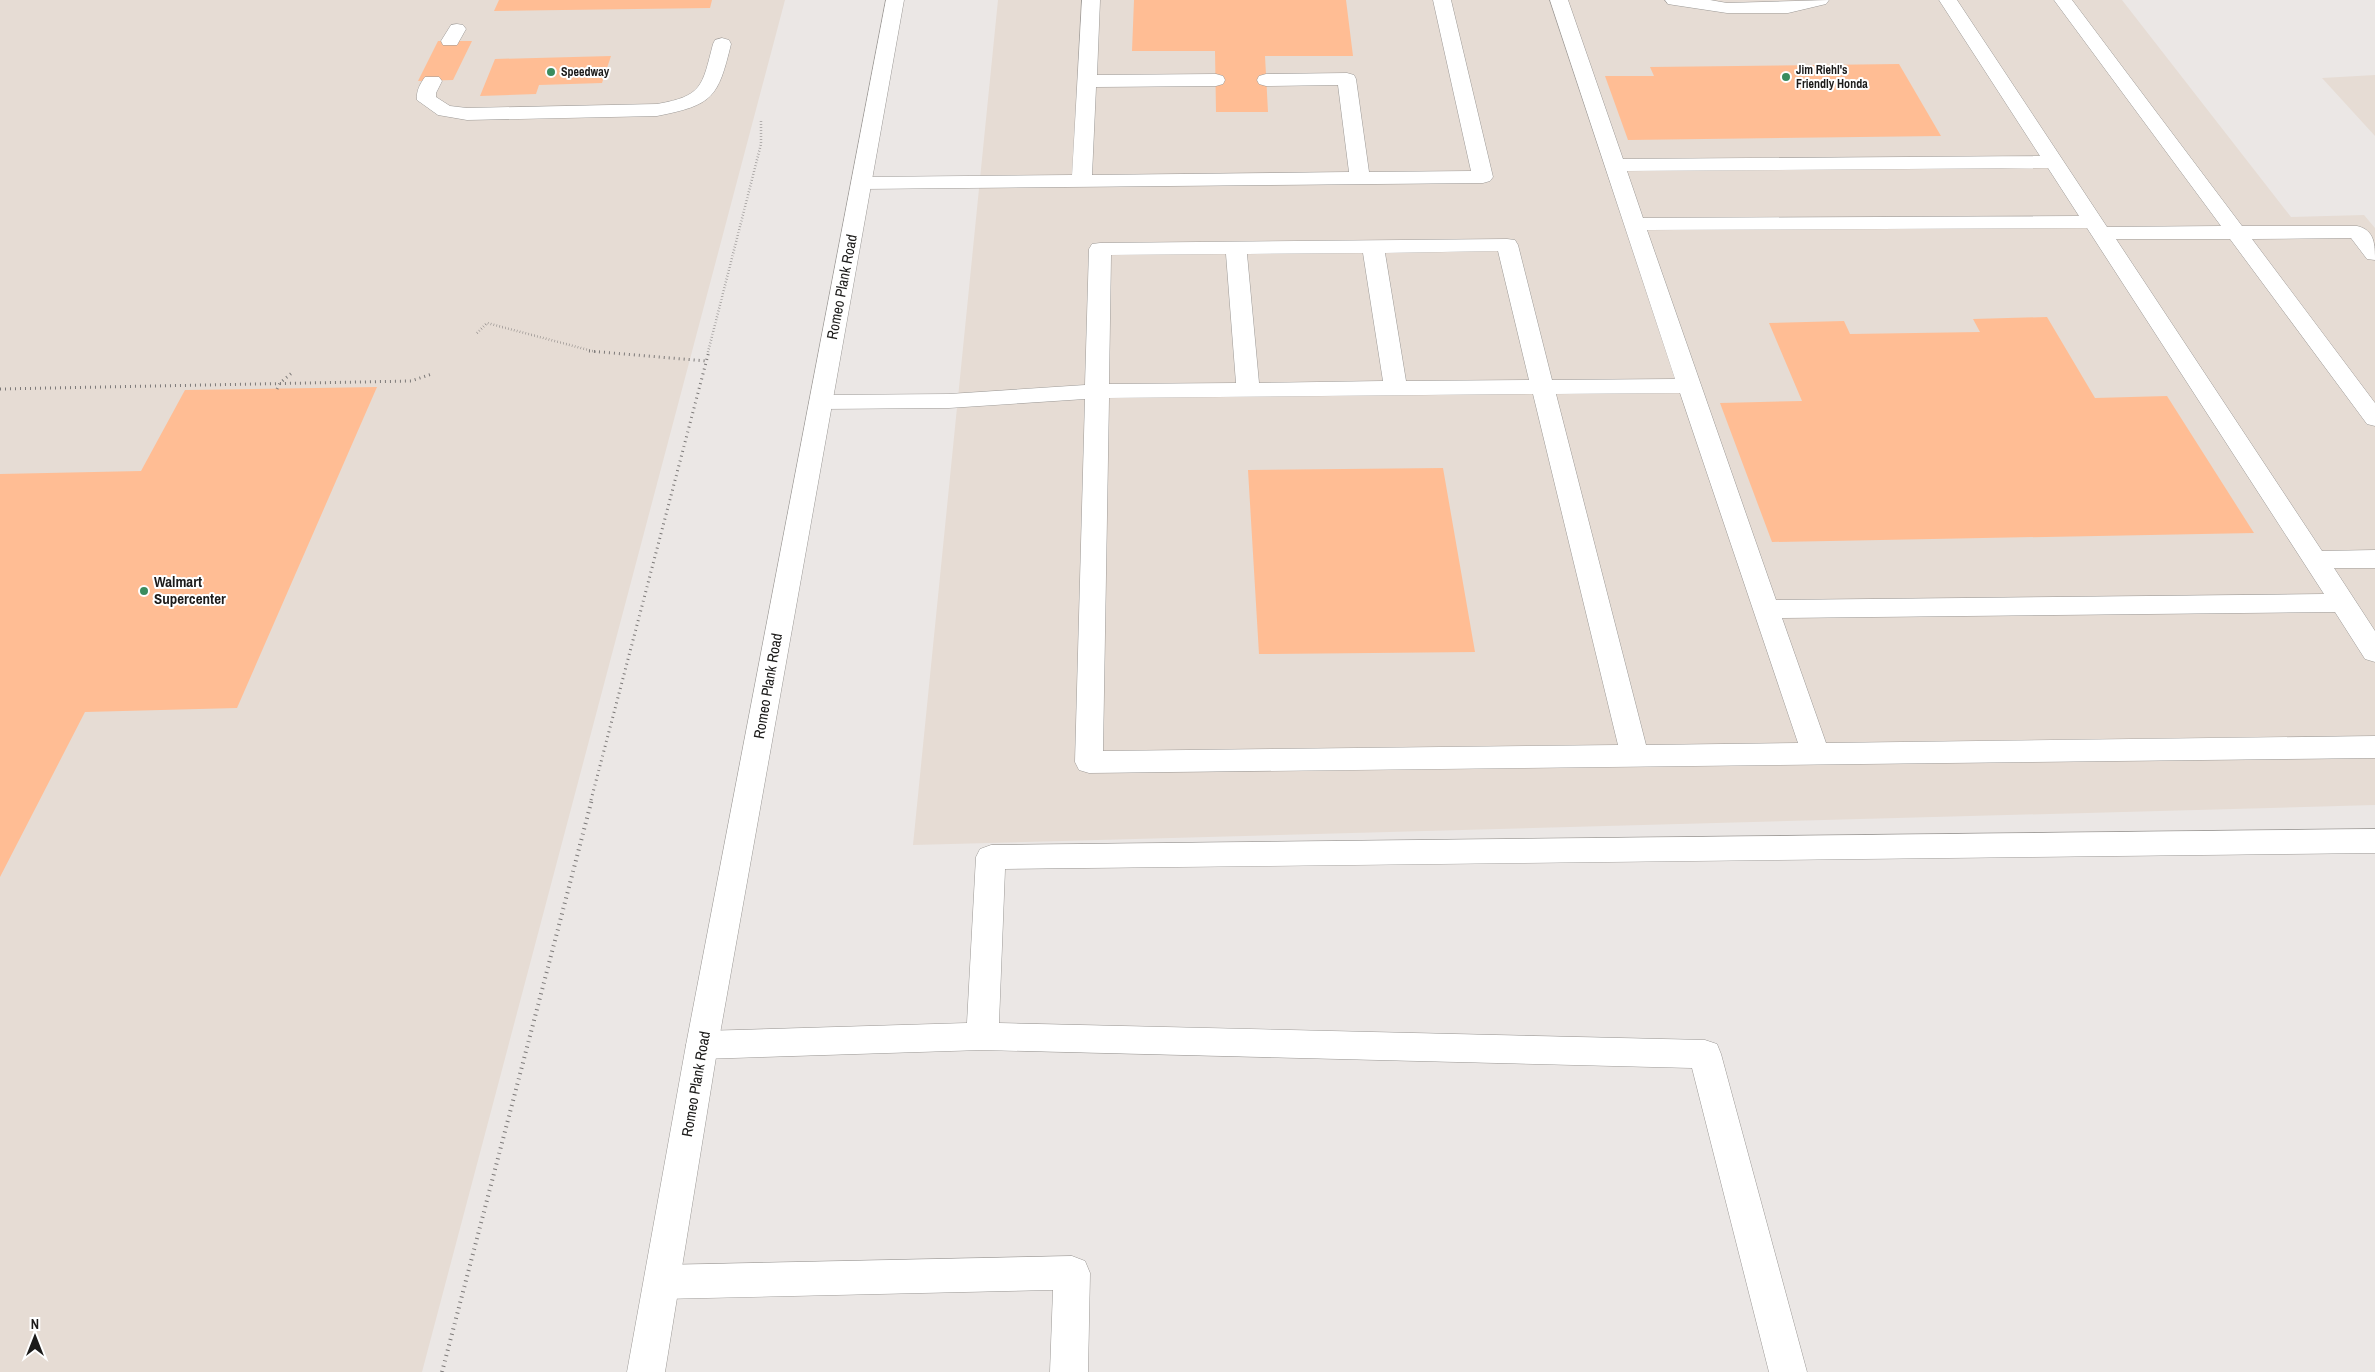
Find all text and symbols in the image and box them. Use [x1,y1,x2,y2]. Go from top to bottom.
place label: Jim Riehl's Friendly Honda [1796,62,1868,92]
place label: Speedway [561,64,610,80]
marker: Speedway [545,66,557,78]
marker: Jim Riehl's Friendly Honda [1780,71,1792,83]
street label: Romeo Plank Road [821,233,862,341]
place label: Walmart Supercenter [154,571,226,609]
marker: Walmart Supercenter [138,585,150,597]
street label: Romeo Plank Road [748,632,787,740]
street label: Romeo Plank Road [676,1030,715,1138]
north arrow [10,1312,60,1362]
text: N [31,1315,39,1333]

